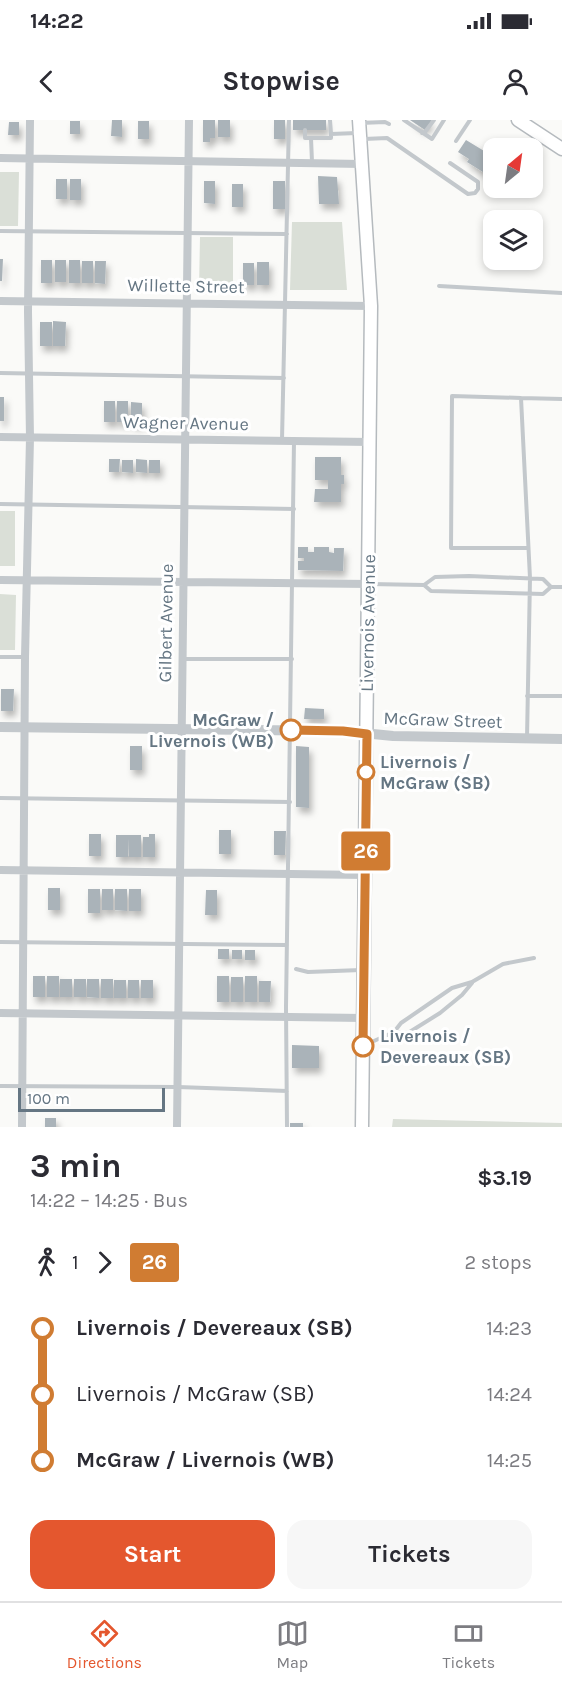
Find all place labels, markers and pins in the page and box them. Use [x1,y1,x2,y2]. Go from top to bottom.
place label: McGraw / Livernois (WB) [149,709,274,752]
marker: McGraw / Livernois (WB) [280,719,302,741]
place label: Livernois / McGraw (SB) [380,751,491,794]
marker: Livernois / McGraw (SB) [357,763,375,781]
place label: Livernois / Devereaux (SB) [380,1025,511,1068]
marker: Livernois / Devereaux (SB) [352,1035,374,1057]

